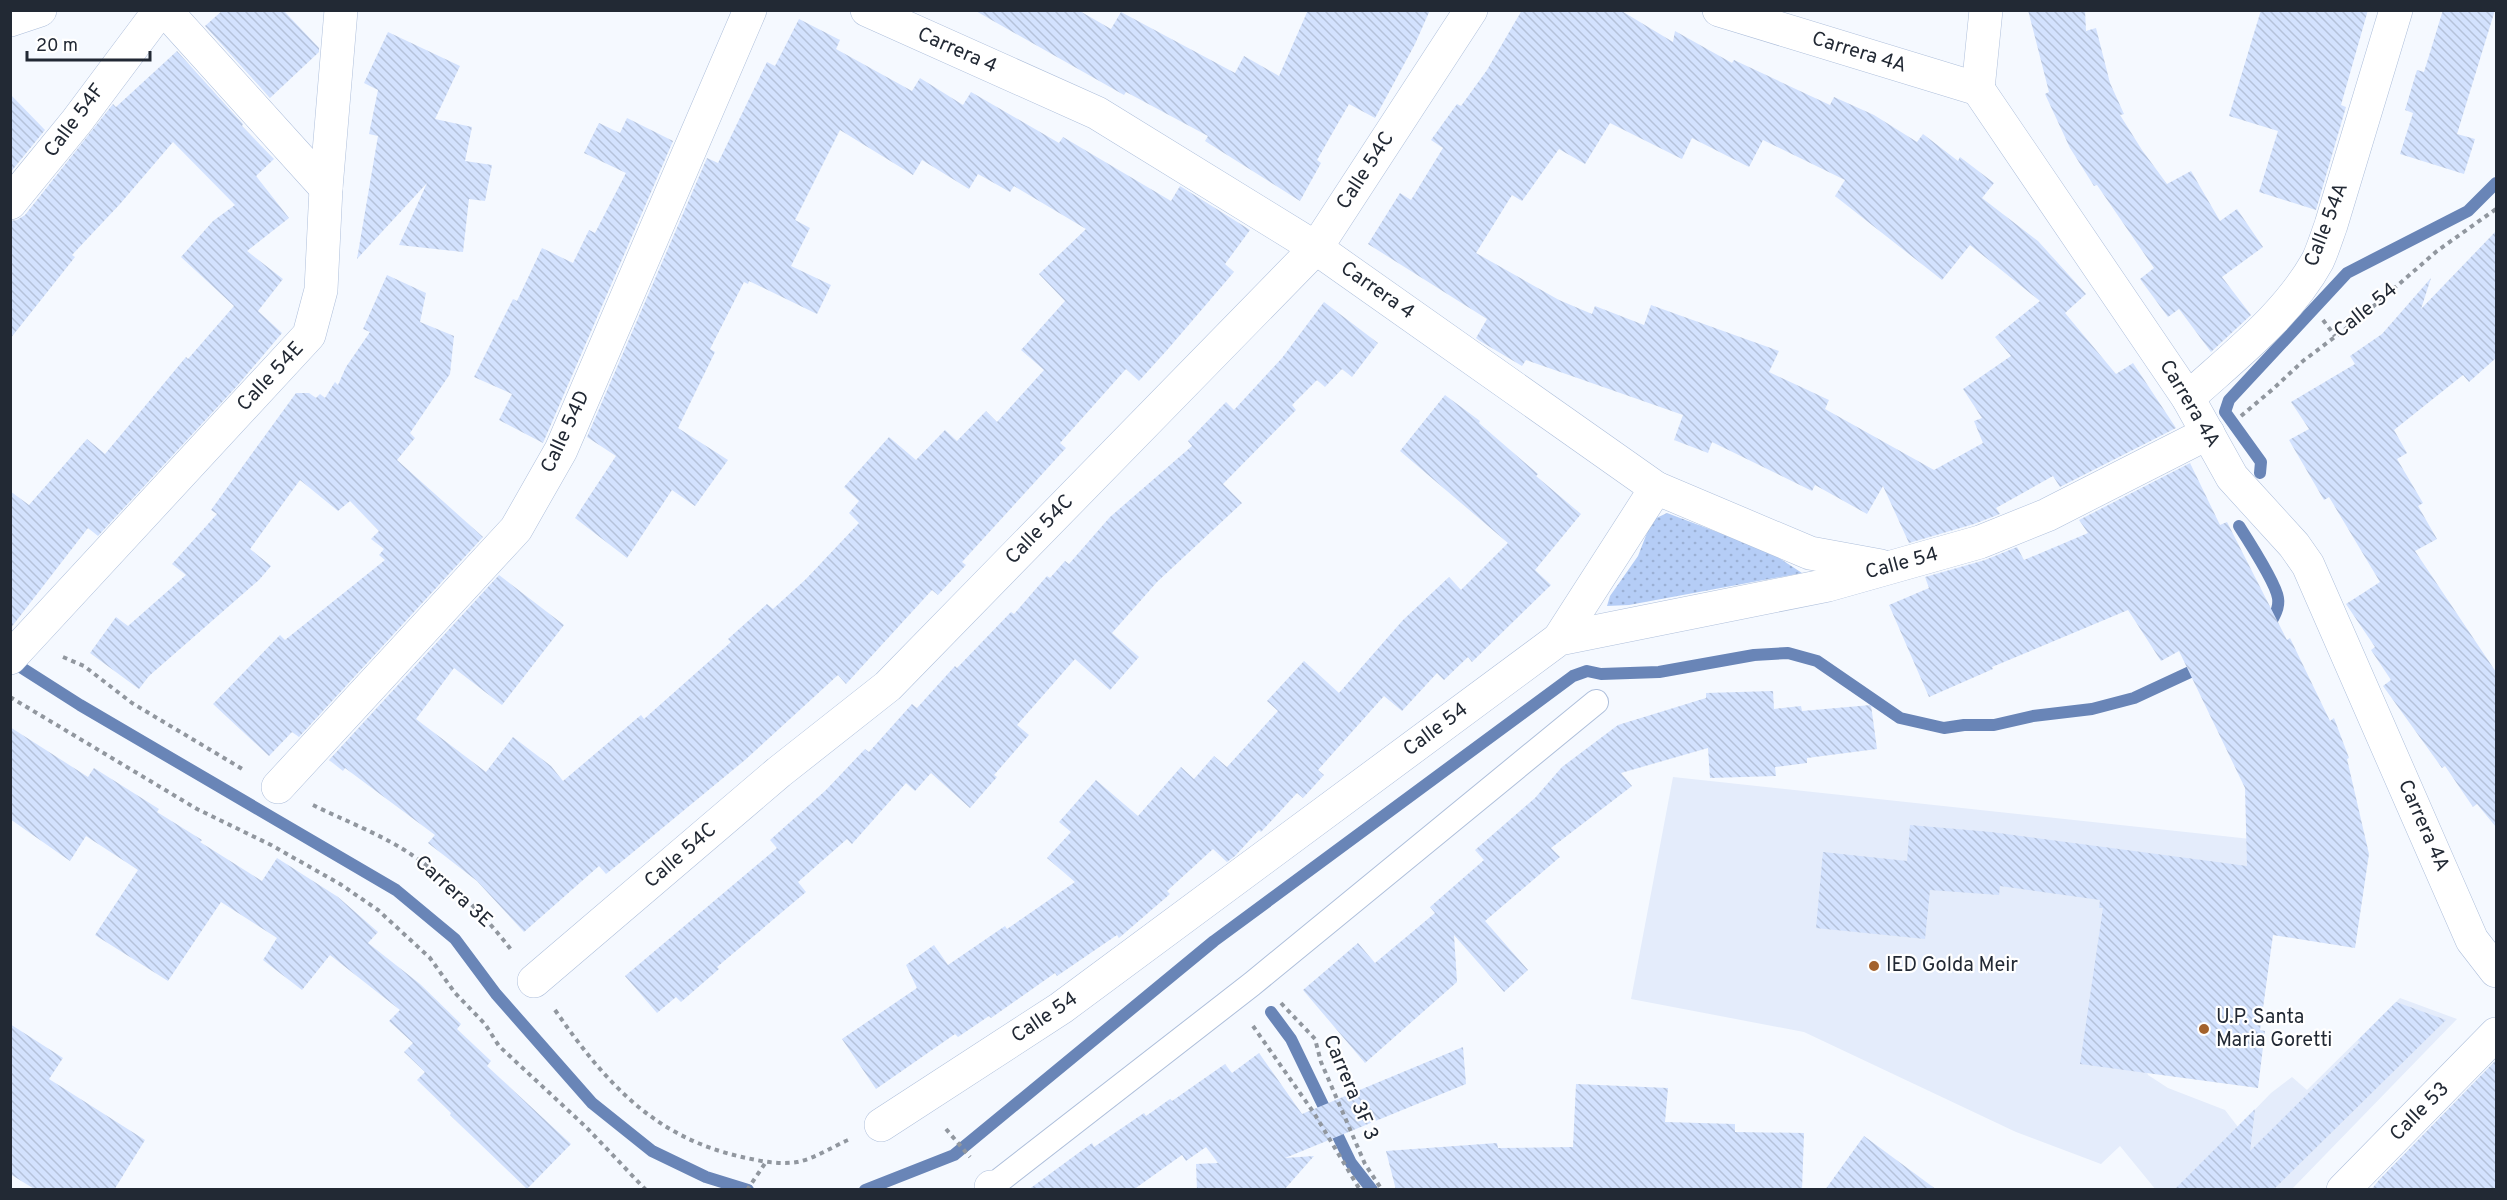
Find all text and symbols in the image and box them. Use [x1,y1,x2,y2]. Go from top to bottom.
street label: Carrera 4 [913,22,1001,80]
scale bar [27,24,150,62]
street label: Carrera 4A [1808,26,1910,80]
text: 20 m [36,35,78,58]
street label: Calle 54F [39,79,111,163]
street label: Calle 54C [1331,127,1401,215]
street label: Calle 54A [2299,179,2355,271]
street label: Carrera 4 [1335,256,1419,326]
street label: Calle 54 [2329,277,2403,345]
street label: Calle 54E [232,336,310,418]
street label: Carrera 4A [2153,355,2225,453]
street label: Calle 54D [536,387,596,477]
street label: Calle 54C [1000,489,1080,571]
street label: Calle 54 [1863,542,1941,586]
street label: Calle 54 [1398,697,1474,763]
street label: Carrera 4A [2391,776,2455,876]
street label: Calle 54C [639,817,723,895]
street label: Carrera 3E [409,850,497,934]
place label: IED Golda Meir [1886,953,2018,979]
marker: IED Golda Meir [1867,959,1881,973]
street label: Calle 54 [1007,986,1083,1050]
place label: U.P. Santa Maria Goretti [2216,1005,2332,1054]
marker: U.P. Santa Maria Goretti [2197,1022,2211,1036]
street label: Carrera 3F 3 [1316,1031,1384,1145]
street label: Calle 53 [2385,1077,2455,1147]

